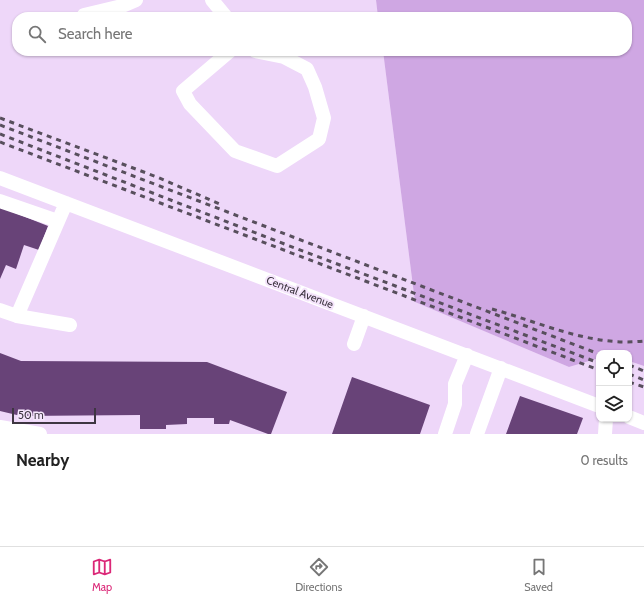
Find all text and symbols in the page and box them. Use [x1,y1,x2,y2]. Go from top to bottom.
search box [12,12,632,56]
icon: search [26,23,48,45]
text: Search here [58,25,133,43]
street label: Central Avenue [265,273,336,311]
map controls [596,350,632,422]
button: locate [596,350,632,386]
button: layers [596,386,632,422]
scale bar [12,406,96,425]
text: 50 m [18,408,44,422]
text: Nearby [16,450,69,470]
text: 0 results [580,452,628,468]
tab: Map [91,556,113,594]
tab: Directions [295,556,342,594]
tab: Saved [524,556,553,594]

